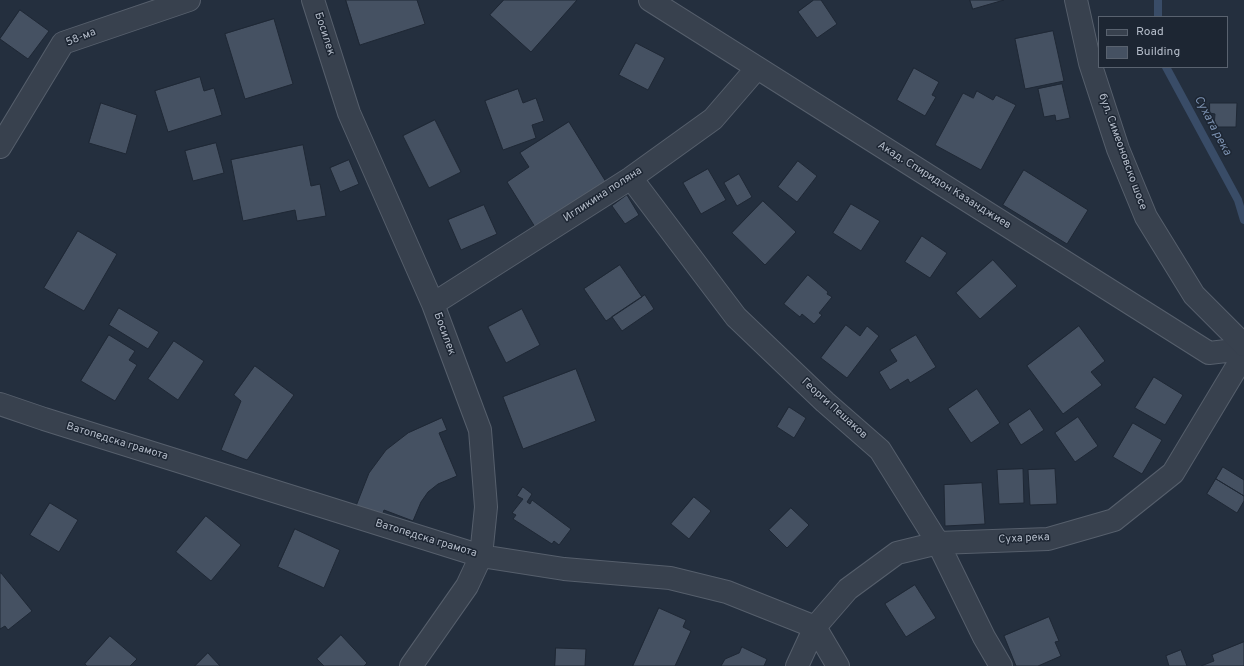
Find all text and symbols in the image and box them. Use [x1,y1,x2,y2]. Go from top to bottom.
street label: Босилек [311,11,337,57]
legend [1098,16,1228,68]
text: Road [1136,24,1164,40]
street label: 58-ма [64,26,98,50]
text: Building [1136,44,1180,60]
street label: бул. Симеоновско шосе [1095,92,1149,212]
water label: Сухата река [1190,94,1234,158]
street label: Акад. Спиридон Казанджиев [875,139,1013,233]
street label: Игликина поляна [561,165,645,225]
street label: Босилек [430,311,458,357]
street label: Георги Пешаков [798,376,870,442]
street label: Ватопедска грамота [65,420,169,464]
street label: Ватопедска грамота [374,517,478,561]
street label: Суха река [998,531,1050,547]

